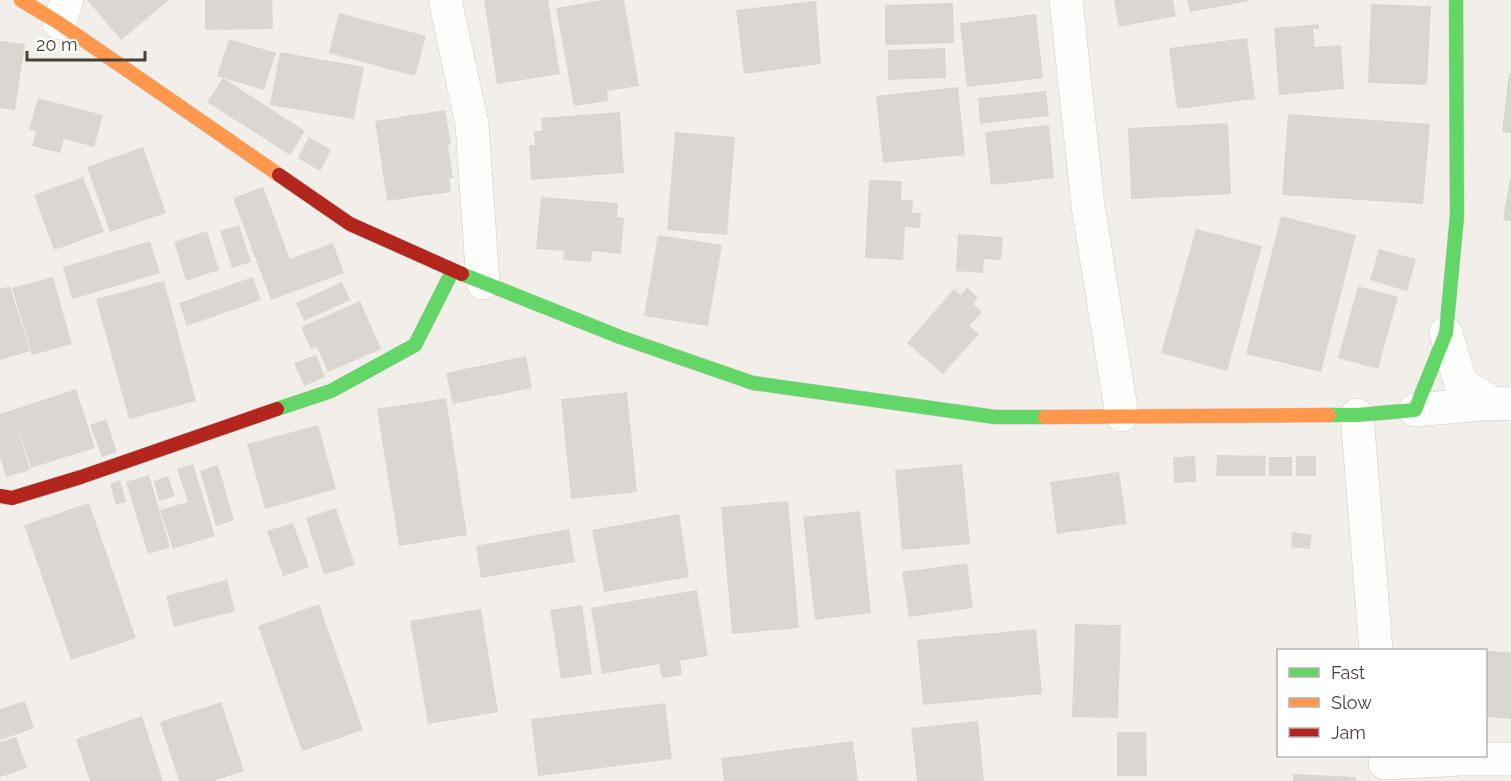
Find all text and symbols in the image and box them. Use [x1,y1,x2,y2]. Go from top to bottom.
scale bar [27,24,146,62]
text: 20 m [36,34,78,55]
legend [1277,649,1487,757]
text: Fast [1331,662,1365,683]
text: Slow [1331,692,1372,713]
text: Jam [1331,722,1366,743]

